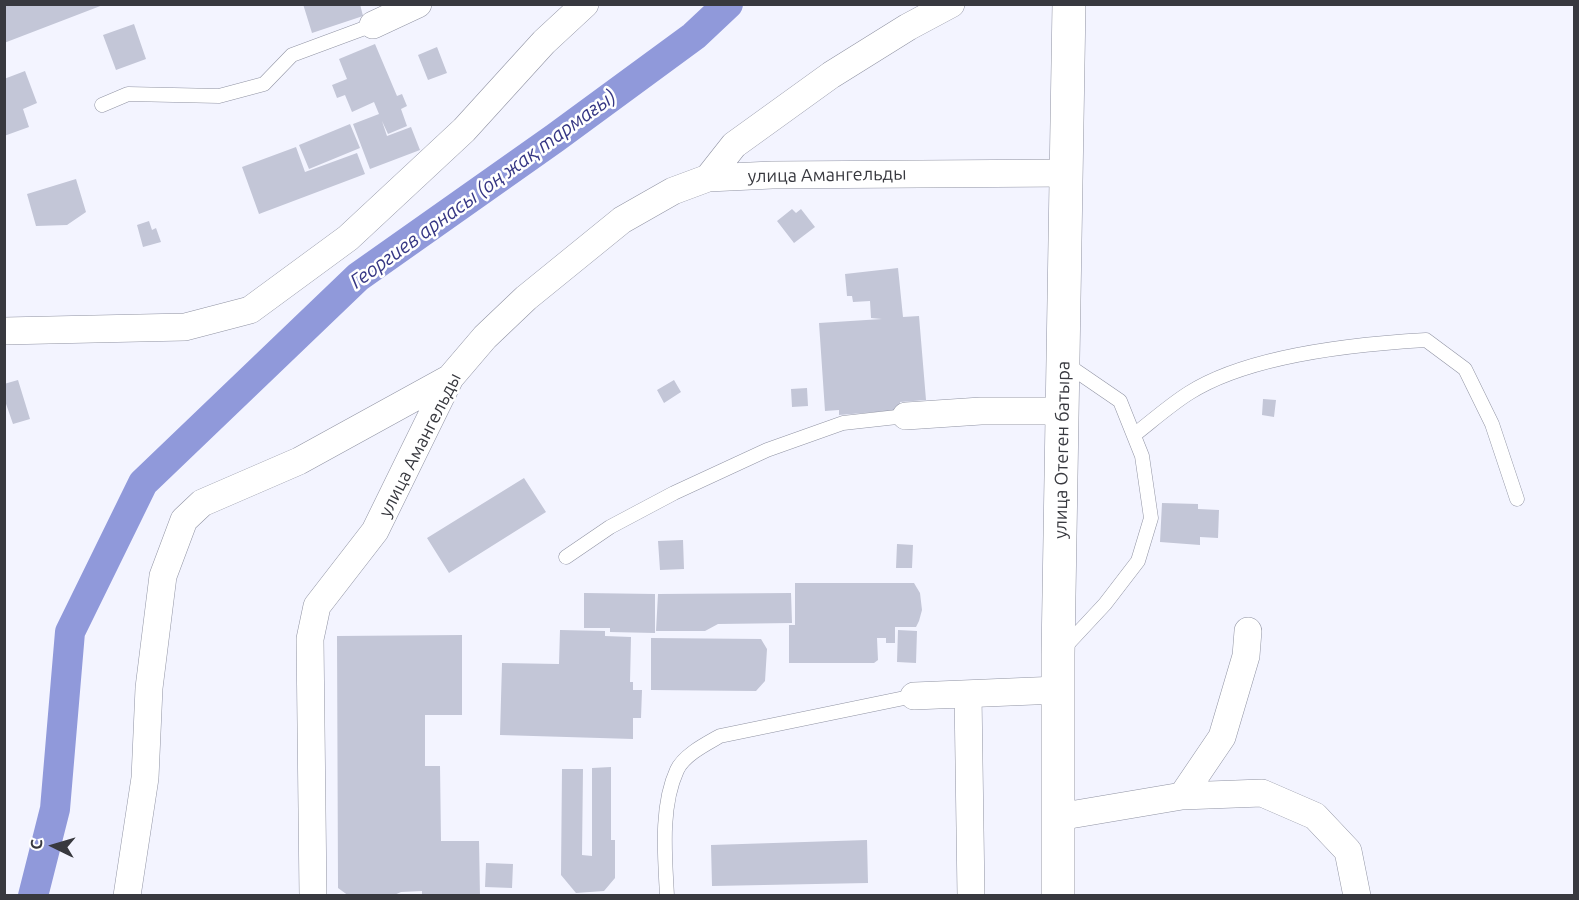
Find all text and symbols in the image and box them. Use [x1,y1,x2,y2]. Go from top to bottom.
water label: Георгиев арнасы (оң жақ тармағы) [345,84,621,294]
street label: улица Амангельды [747,163,907,187]
street label: улица Отеген батыра [1050,361,1074,539]
street label: улица Амангельды [374,369,466,521]
north arrow [24,816,84,876]
text: С [27,839,45,850]

